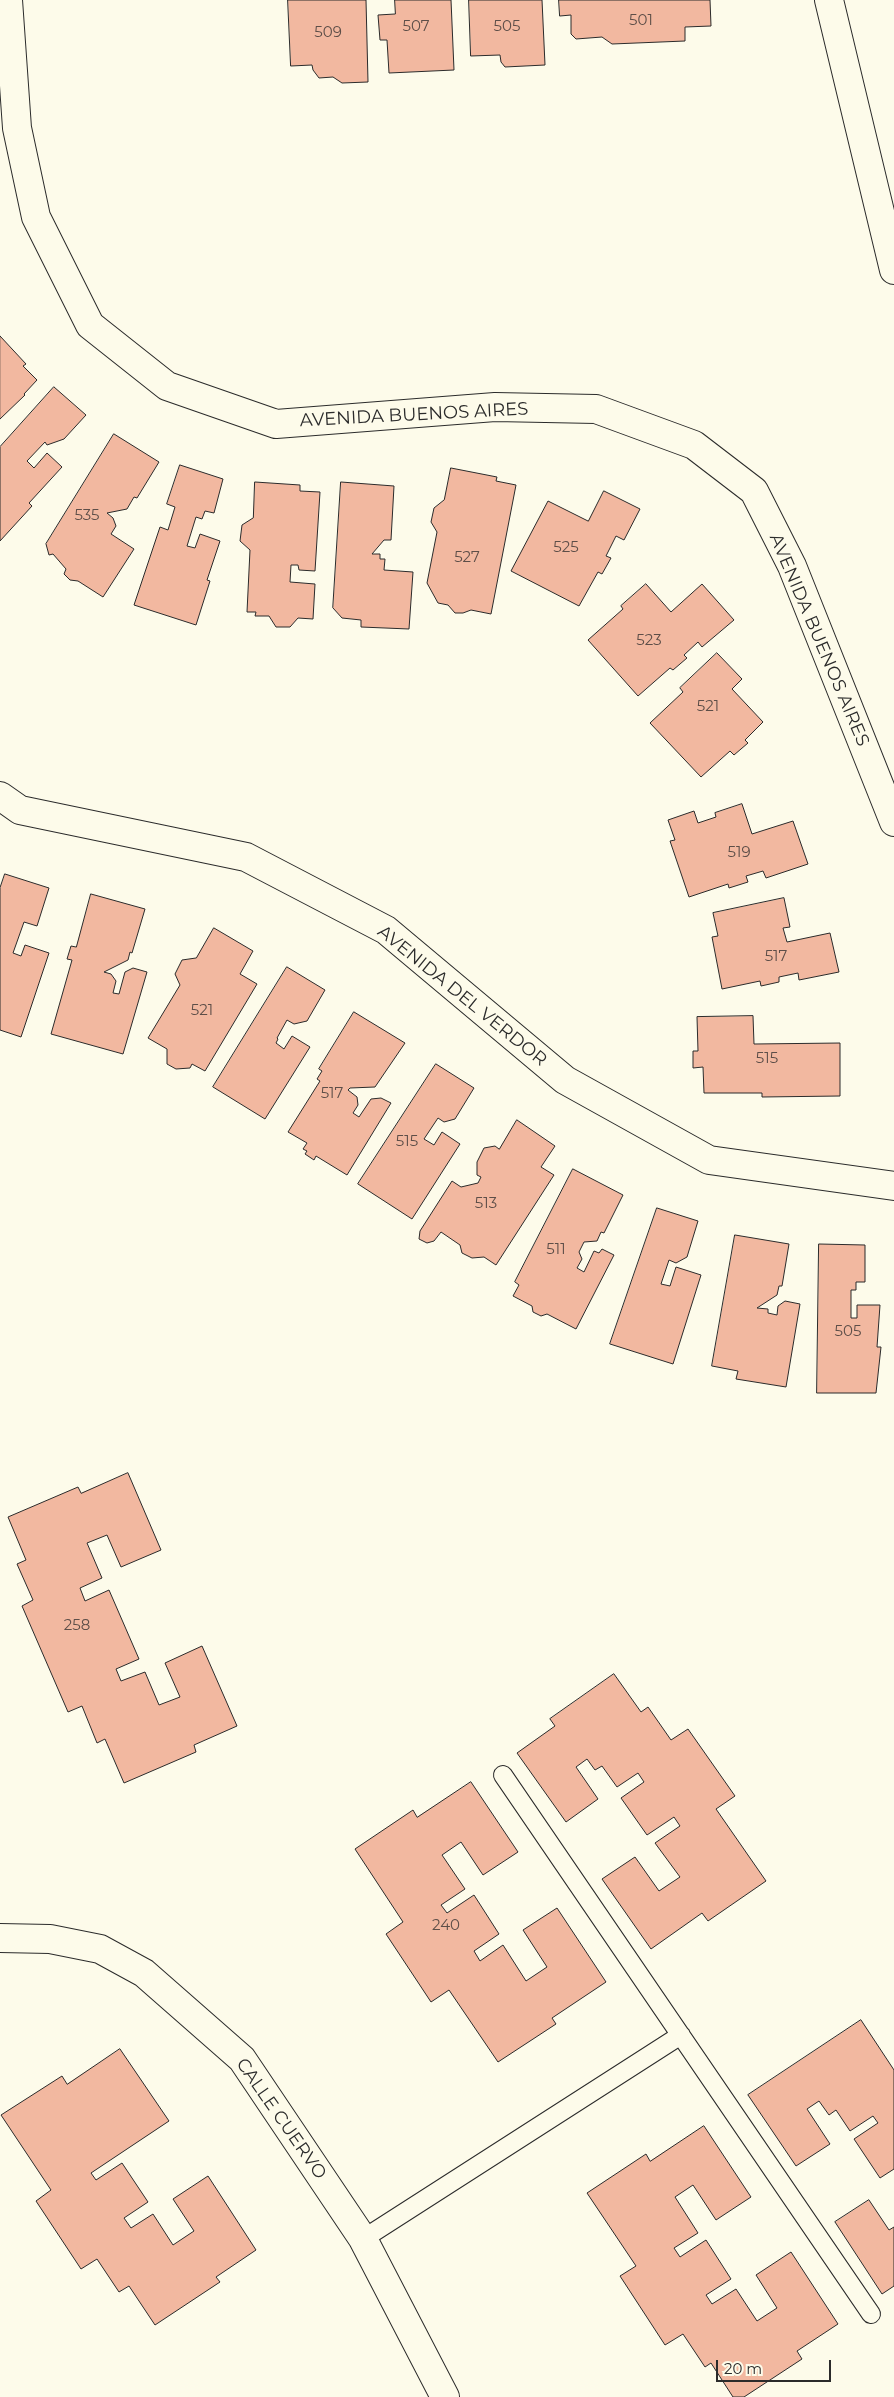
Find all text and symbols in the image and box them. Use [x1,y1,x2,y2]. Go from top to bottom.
house number: 501 [629,12,653,30]
house number: 507 [402,18,430,36]
house number: 505 [494,18,520,36]
house number: 509 [314,24,342,42]
street label: AVENIDA BUENOS AIRES [299,398,529,432]
house number: 535 [74,507,100,525]
street label: AVENIDA BUENOS AIRES [764,530,874,750]
house number: 525 [553,539,579,557]
house number: 527 [454,549,480,567]
house number: 523 [636,632,662,650]
house number: 521 [697,698,719,716]
house number: 519 [727,844,751,862]
street label: AVENIDA DEL VERDOR [373,921,551,1071]
house number: 517 [765,948,787,966]
house number: 521 [191,1002,213,1020]
house number: 515 [756,1050,778,1068]
house number: 517 [321,1085,343,1103]
house number: 515 [396,1133,418,1151]
house number: 513 [475,1195,497,1213]
house number: 511 [546,1241,566,1259]
house number: 505 [835,1323,861,1341]
house number: 258 [64,1617,90,1635]
house number: 240 [432,1917,460,1935]
street label: CALLE CUERVO [231,2054,331,2184]
scale bar [719,2350,834,2382]
text: 20 m [724,2359,762,2378]

